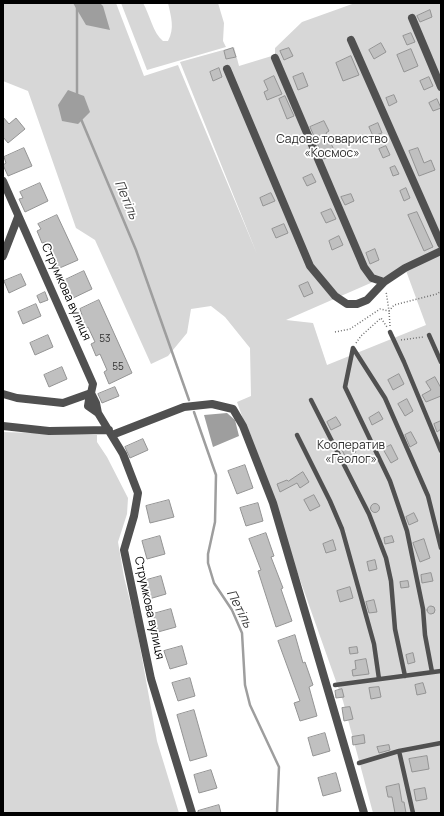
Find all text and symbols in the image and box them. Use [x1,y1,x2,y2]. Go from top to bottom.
park label: Садове товариство «Космос» [276,133,388,161]
water label: Петіль [111,178,141,222]
street label: Струмкова вулиця [38,241,94,343]
house number: 53 [99,333,111,345]
house number: 55 [112,361,124,373]
park label: Кооператив «Геолог» [317,439,385,467]
street label: Струмкова вулиця [131,555,167,661]
water label: Петіль [223,587,255,631]

